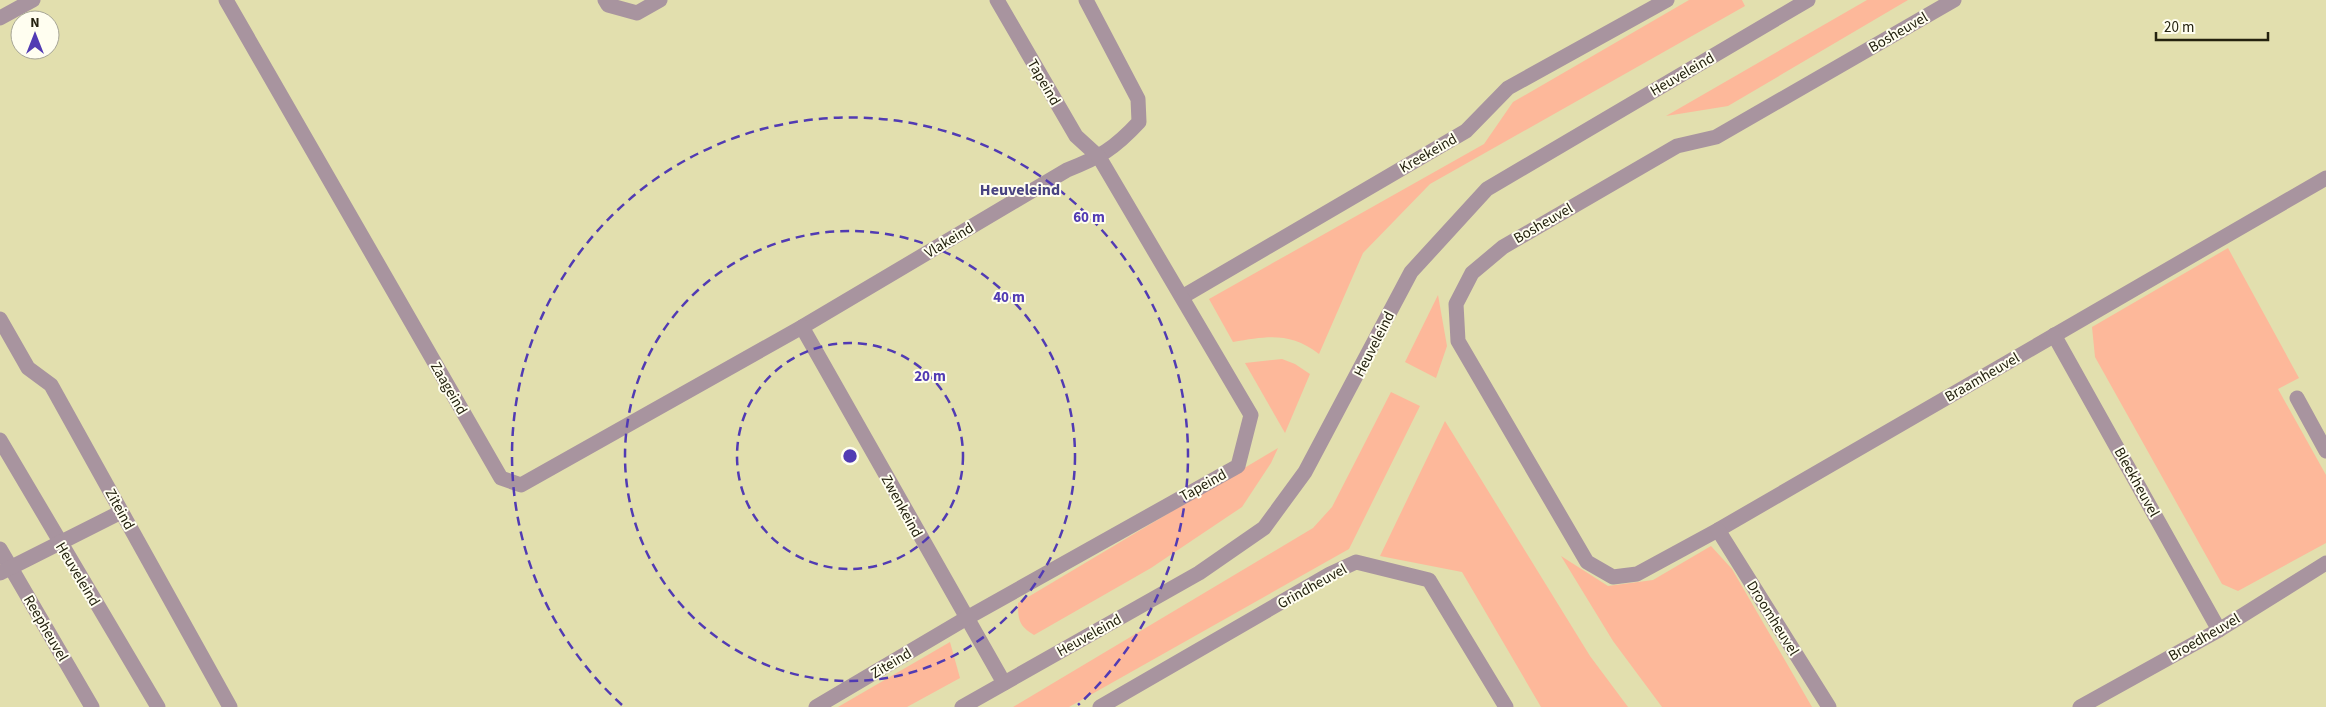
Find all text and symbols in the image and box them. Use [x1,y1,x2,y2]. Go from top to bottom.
street label: Bosheuvel [1865,7,1932,58]
north arrow [10,10,60,60]
scale bar [2156,10,2268,42]
text: N [30,13,40,33]
text: 20 m [2164,17,2194,38]
street label: Heuveleind [1646,48,1718,101]
street label: Tapeind [1022,55,1065,109]
street label: Kreekeind [1396,128,1461,178]
district label: Heuveleind [980,179,1060,201]
street label: Bosheuvel [1510,198,1577,249]
text: 60 m [1073,207,1105,228]
street label: Vlakeind [921,218,978,263]
text: 40 m [993,287,1025,308]
street label: Heuveleind [1349,308,1400,381]
street label: Braamheuvel [1941,347,2024,407]
street label: Zaageind [425,358,472,419]
text: 20 m [914,366,946,387]
street label: Bleekheuvel [2109,444,2164,521]
centre of rings [841,447,859,465]
street label: Tapeind [1176,464,1230,507]
street label: Zwenkeind [876,471,927,542]
street label: Ziteind [100,485,139,534]
street label: Heuveleind [50,538,105,610]
street label: Grindheuvel [1274,559,1351,614]
street label: Droomheuvel [1741,577,1804,660]
street label: Reepheuvel [18,591,73,666]
street label: Broedheuvel [2164,608,2244,666]
street label: Heuveleind [1053,609,1125,662]
street label: Ziteind [867,643,916,684]

